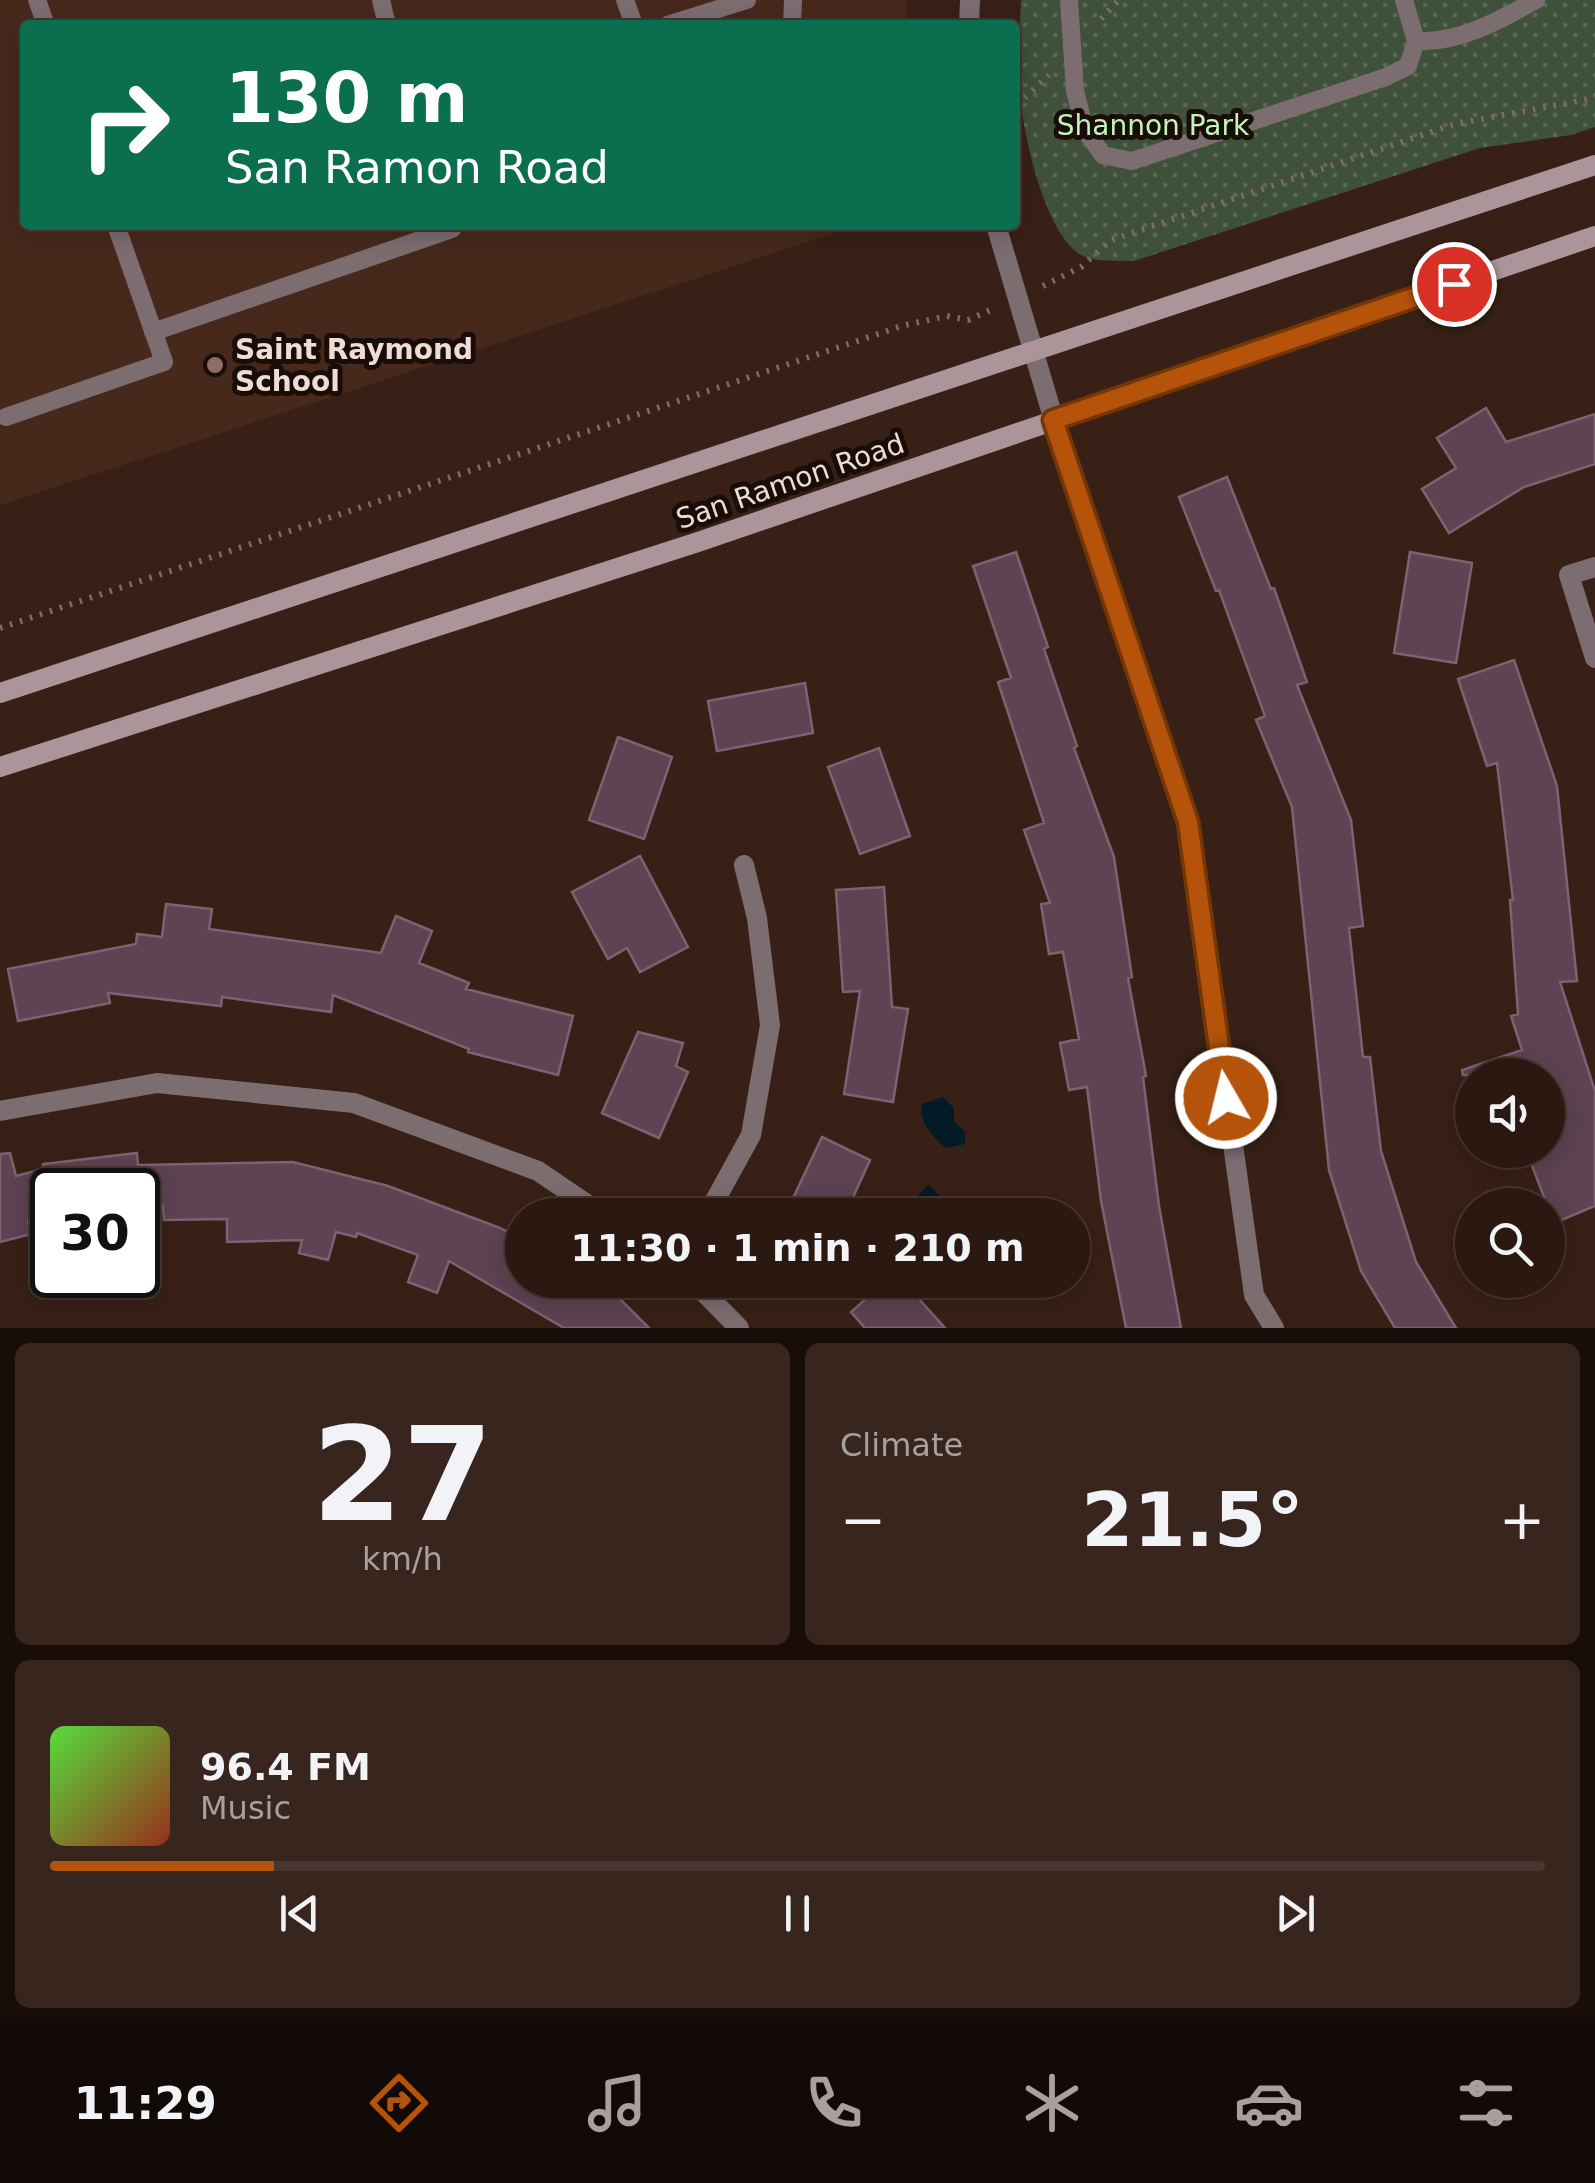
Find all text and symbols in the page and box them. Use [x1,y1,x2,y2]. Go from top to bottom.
text: 130 m [225,57,468,139]
icon: right [60,60,190,190]
park label: Shannon Park [1057,109,1250,142]
text: San Ramon Road [225,141,609,194]
pin [1412,242,1497,327]
icon: arrive [1427,257,1482,312]
place label: Saint Raymond School [235,333,473,398]
marker: Saint Raymond School [204,354,226,376]
street label: San Ramon Road [672,427,908,536]
position arrow [1174,1046,1278,1150]
map controls [1455,1058,1565,1298]
button: sound [1455,1058,1565,1168]
speed limit sign: 30 [30,1168,160,1298]
button: search [1455,1188,1565,1298]
text: 11:30 · 1 min · 210 m [570,1226,1025,1270]
text: 27 [312,1399,493,1551]
text: Climate [840,1426,963,1464]
text: 21.5° [1081,1476,1304,1564]
text: − [840,1488,886,1552]
text: + [1499,1488,1545,1552]
text: km/h [362,1540,443,1578]
text: 96.4 FM [200,1745,371,1789]
text: Music [200,1789,291,1827]
icon: previous [272,1886,327,1941]
icon: pause [770,1886,825,1941]
icon: next [1268,1886,1323,1941]
icon: directions [364,2068,434,2138]
icon: music [582,2068,652,2138]
icon: phone [799,2068,869,2138]
icon: climate [1017,2068,1087,2138]
icon: car [1234,2068,1304,2138]
icon: filters [1451,2068,1521,2138]
text: 11:29 [74,2077,217,2130]

